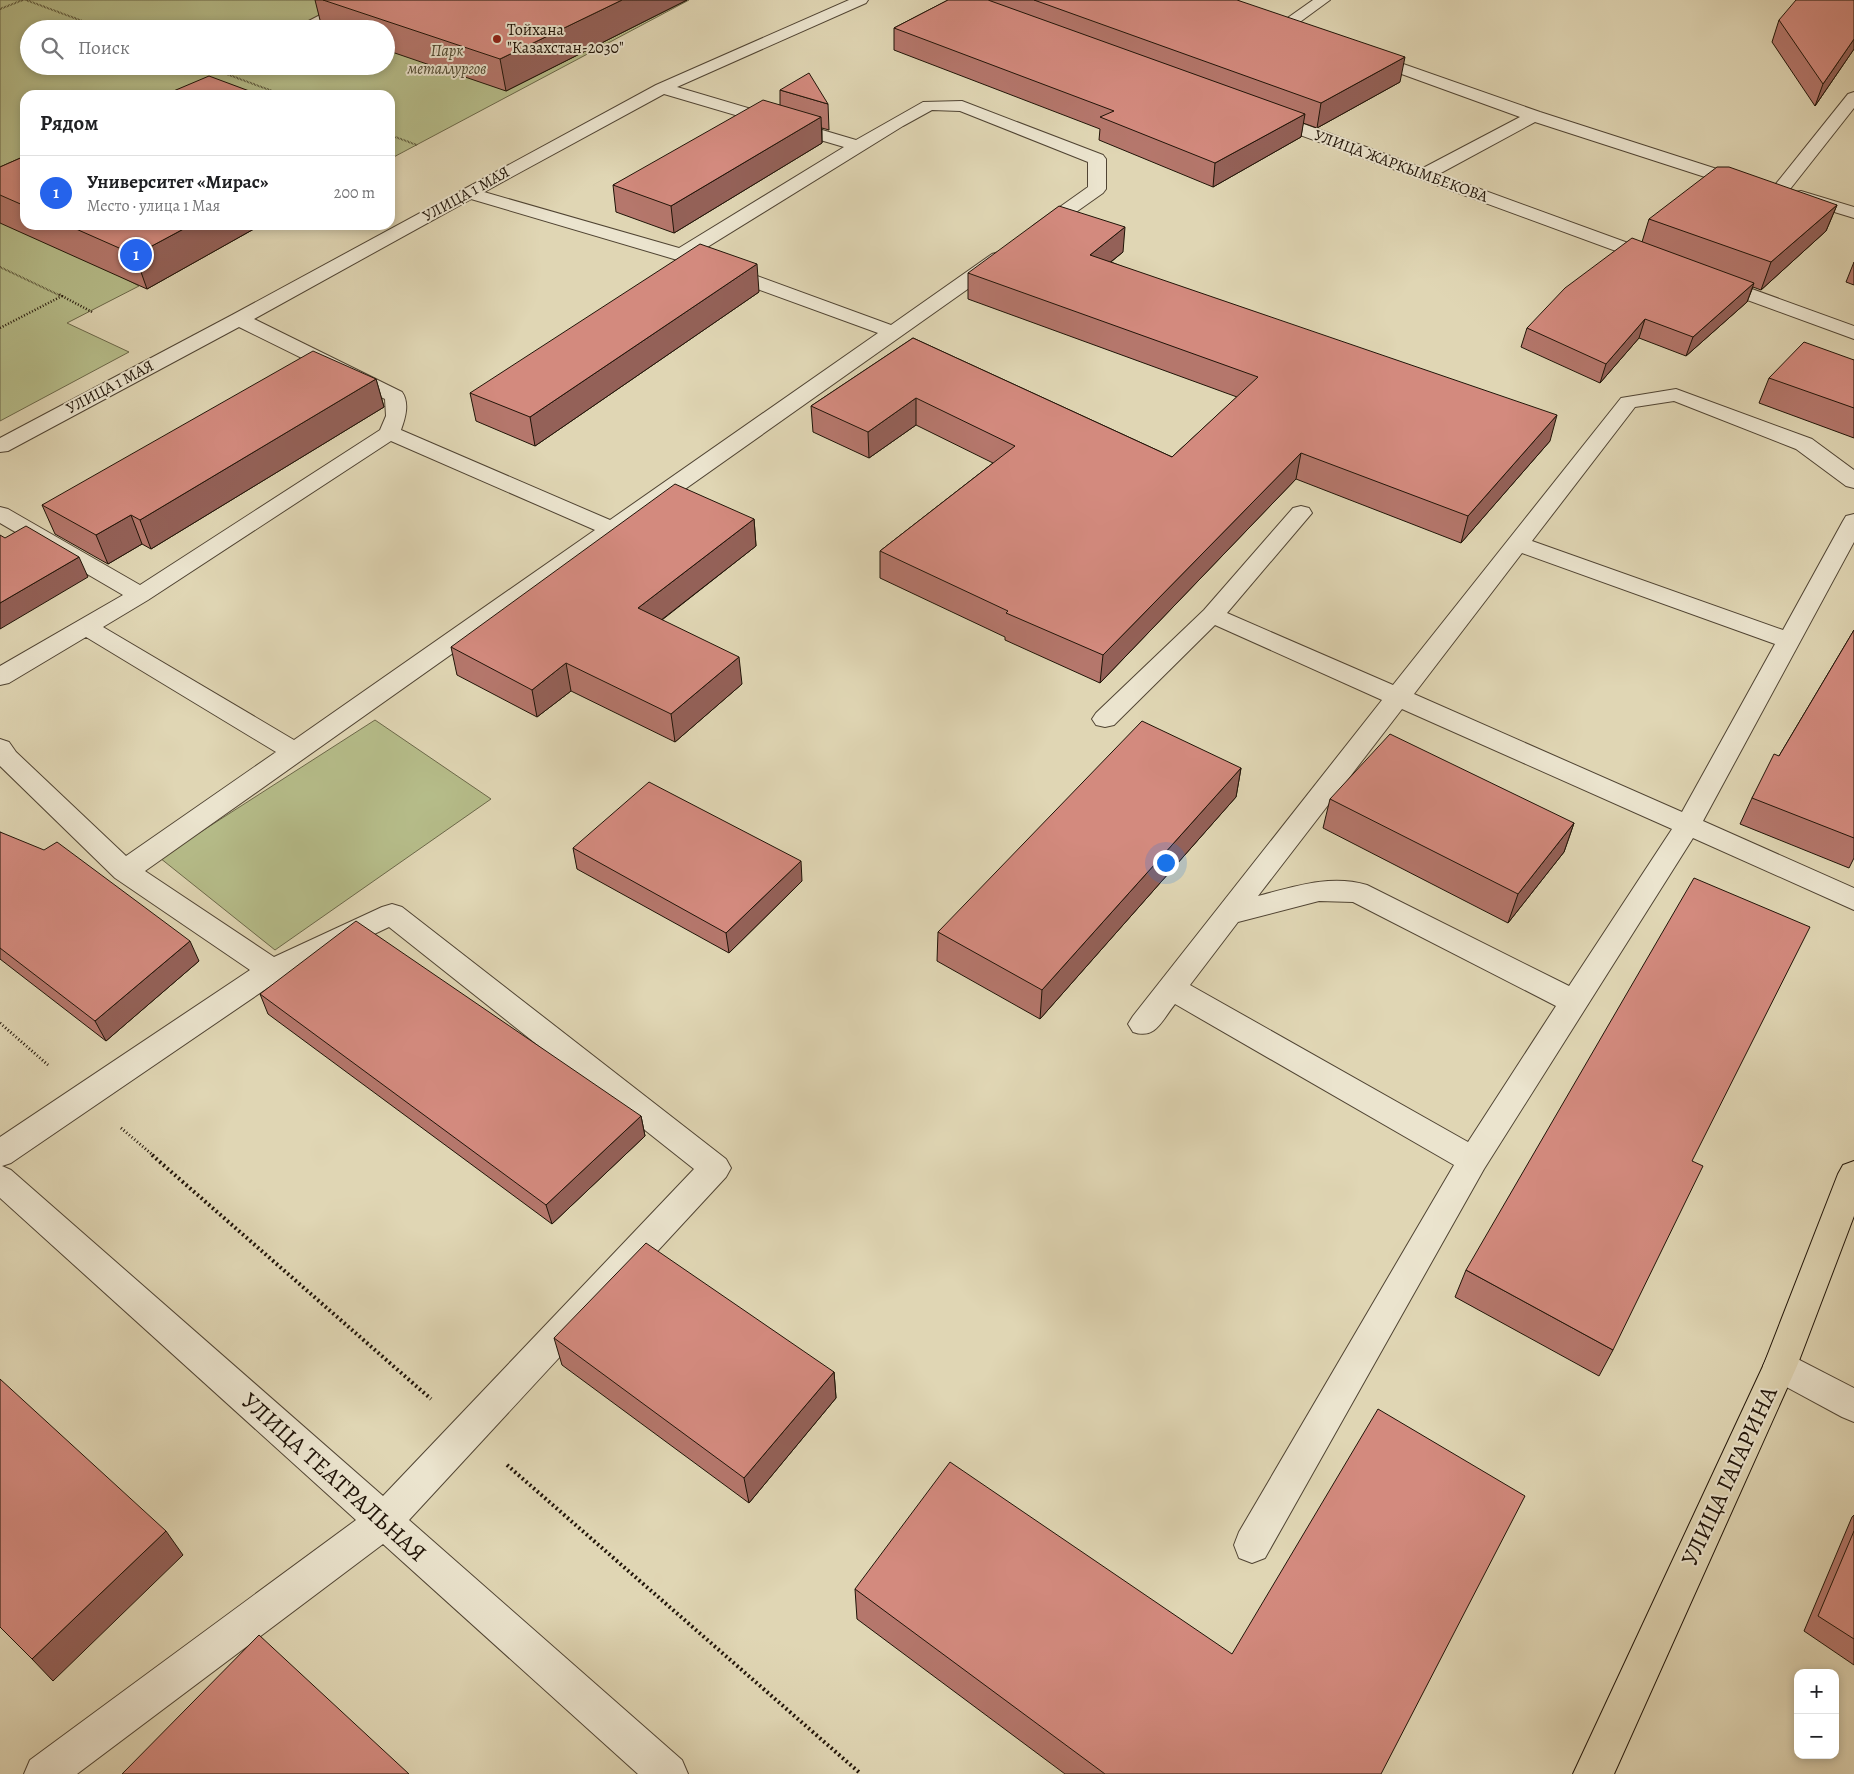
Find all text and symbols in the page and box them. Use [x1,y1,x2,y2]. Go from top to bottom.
place label: Тойхана "Казахстан-2030" [507,19,624,59]
search box [20,20,395,75]
marker: Тойхана "Казахстан-2030" [491,33,503,45]
icon: search [38,34,66,62]
text: Поиск [78,35,130,61]
park label: Парк металлургов [406,40,487,80]
text: Рядом [40,109,98,137]
street label: УЛИЦА ЖАРКЫМБЕКОВА [1311,124,1492,208]
street label: УЛИЦА 1 МАЯ [419,161,514,227]
text: Университет «Мирас» [87,169,269,195]
text: 1 [53,182,59,204]
text: 200 m [334,182,375,204]
text: Место · улица 1 Мая [87,195,220,217]
pin: 1 [120,236,152,274]
street label: УЛИЦА 1 МАЯ [62,355,158,419]
your location [1153,850,1179,876]
street label: УЛИЦА ГАГАРИНА [1673,1380,1785,1571]
street label: УЛИЦА ТЕАТРАЛЬНАЯ [235,1385,433,1569]
map controls [1794,1669,1839,1759]
button: + [1794,1669,1839,1714]
button: − [1794,1714,1839,1759]

